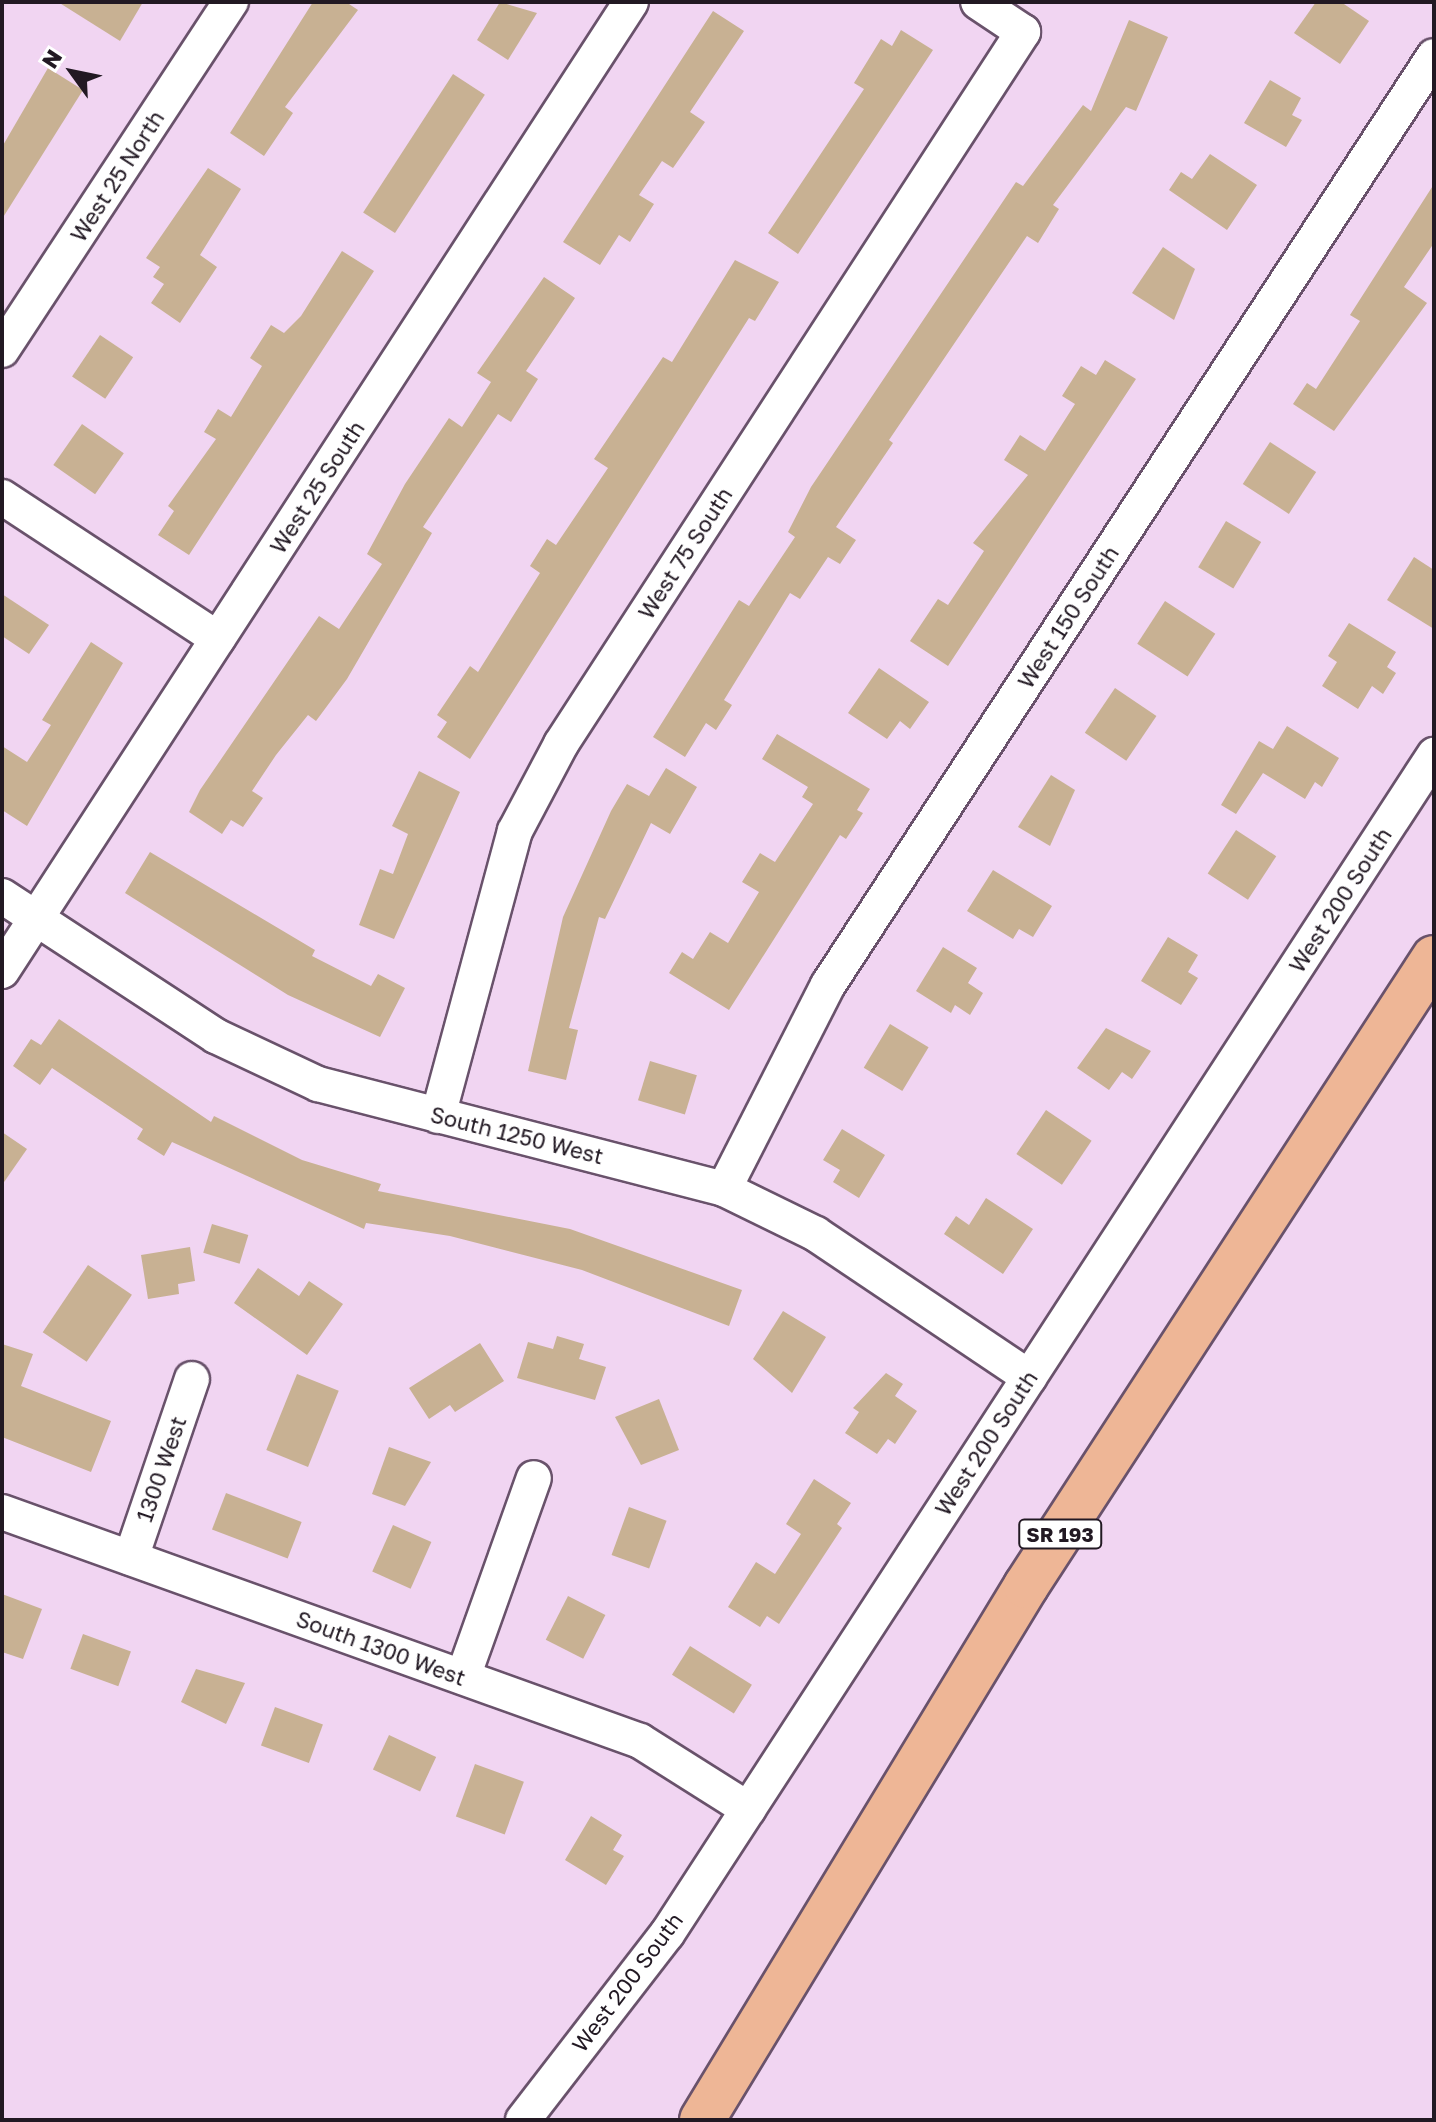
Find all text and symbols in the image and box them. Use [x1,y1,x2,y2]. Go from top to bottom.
north arrow [32,32,112,112]
text: N [36,44,67,73]
street label: West 25 North [65,105,169,247]
street label: West 25 South [264,416,370,558]
street label: West 75 South [633,482,737,624]
street label: West 150 South [1012,541,1124,693]
street label: West 200 South [1283,823,1397,977]
street label: South 1250 West [428,1101,606,1169]
street label: West 200 South [929,1366,1043,1520]
street label: 1300 West [131,1413,191,1525]
road number: SR 193 [1018,1518,1102,1550]
street label: South 1300 West [293,1605,469,1691]
street label: West 200 South [566,1907,688,2057]

